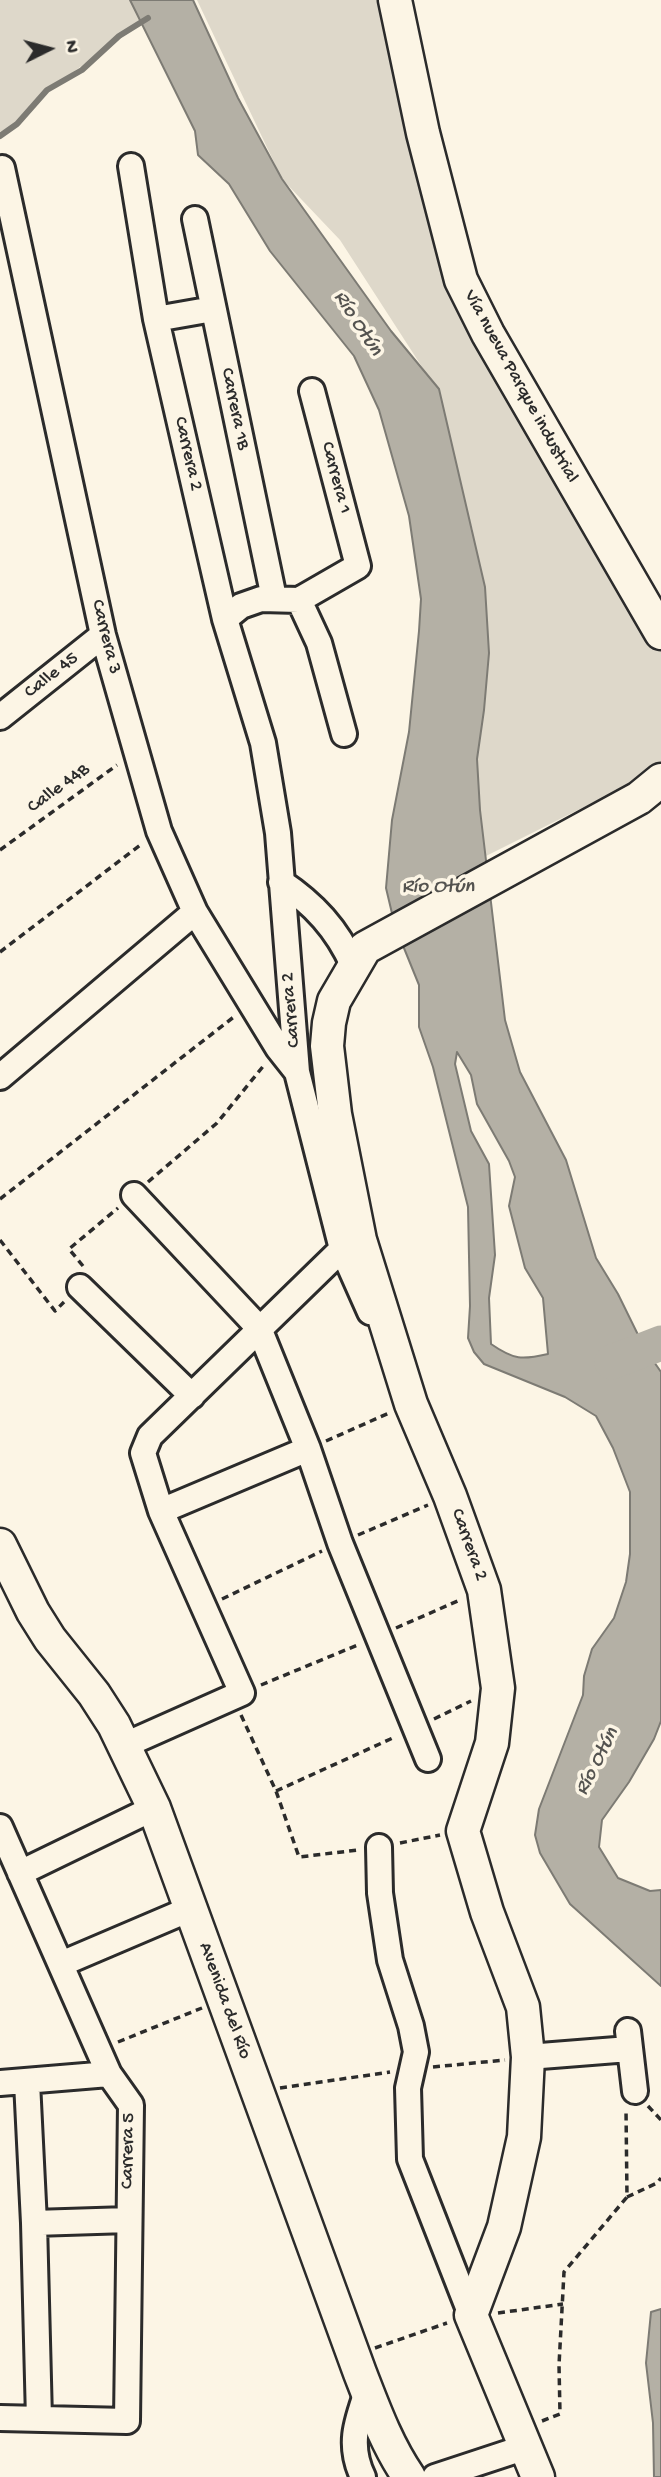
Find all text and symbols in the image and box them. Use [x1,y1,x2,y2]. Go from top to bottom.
north arrow [14,14,84,84]
text: N [58,39,82,54]
water label: Río Otún [327,287,387,361]
street label: Vía nueva Parque industrial [457,287,583,487]
street label: Carrera 1B [214,366,254,452]
street label: Carrera 2 [167,415,207,493]
street label: Carrera 1 [314,440,356,516]
street label: Carrera 3 [85,597,125,677]
street label: Calle 45 [20,648,84,704]
street label: Calle 44B [23,759,95,819]
water label: Río Otún [402,875,474,901]
street label: Carrera 2 [277,972,307,1048]
street label: Carrera 2 [444,1506,492,1584]
water label: Río Otún [570,1724,626,1800]
street label: Avenida del Río [192,1940,256,2062]
street label: Carrera 5 [117,2113,141,2189]

